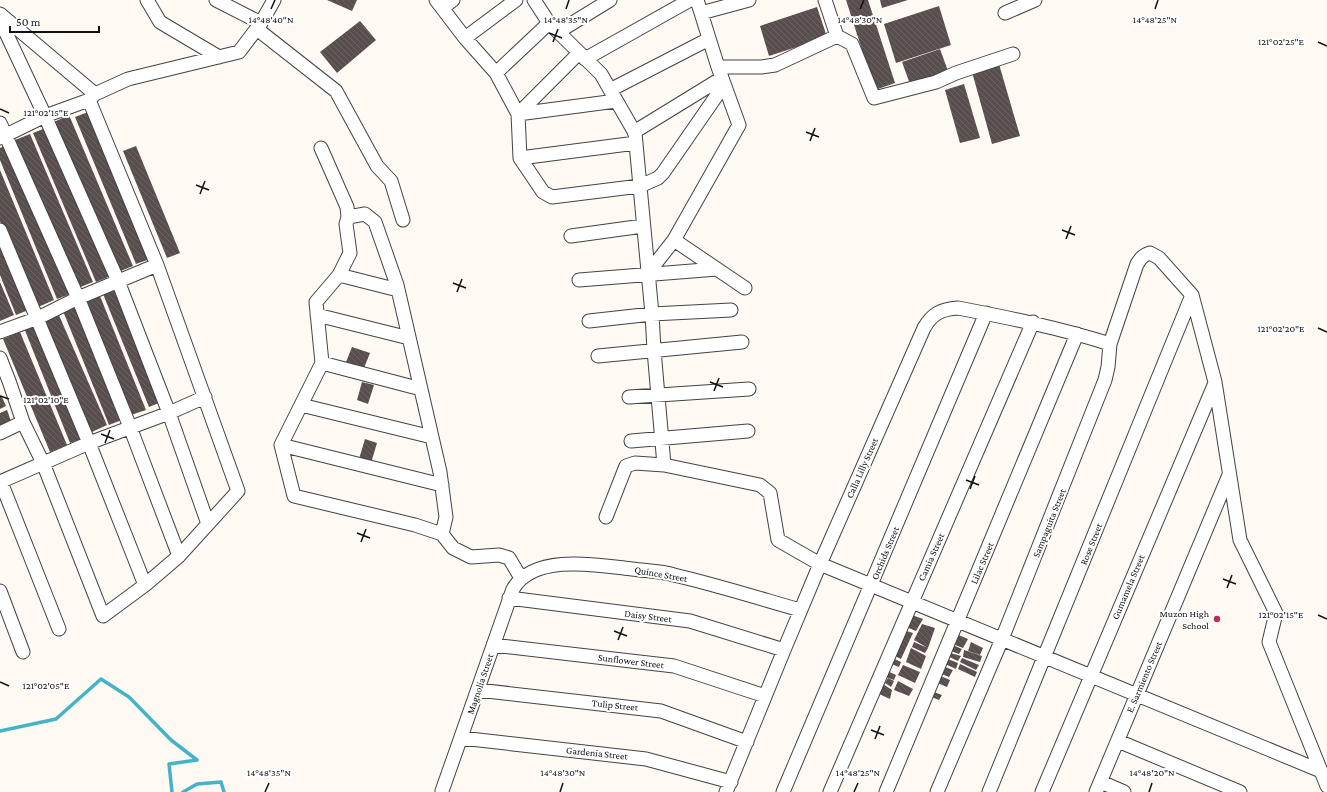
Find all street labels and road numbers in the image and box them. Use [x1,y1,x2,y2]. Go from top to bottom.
street label: Calla Lilly Street [844,435,881,500]
street label: Sampaguita Street [1030,486,1068,559]
street label: Rose Street [1078,521,1105,566]
street label: Orchids Street [869,524,901,581]
street label: Camia Street [916,531,947,583]
street label: Lilac Street [968,540,996,586]
street label: Gumamela Street [1109,552,1147,621]
street label: Quince Street [634,564,689,584]
street label: Daisy Street [624,608,673,624]
street label: E. Sarmiento Street [1124,639,1164,714]
street label: Magnolia Street [464,652,496,716]
street label: Sunflower Street [597,652,665,671]
street label: Tulip Street [591,697,639,713]
street label: Gardenia Street [566,744,629,762]

